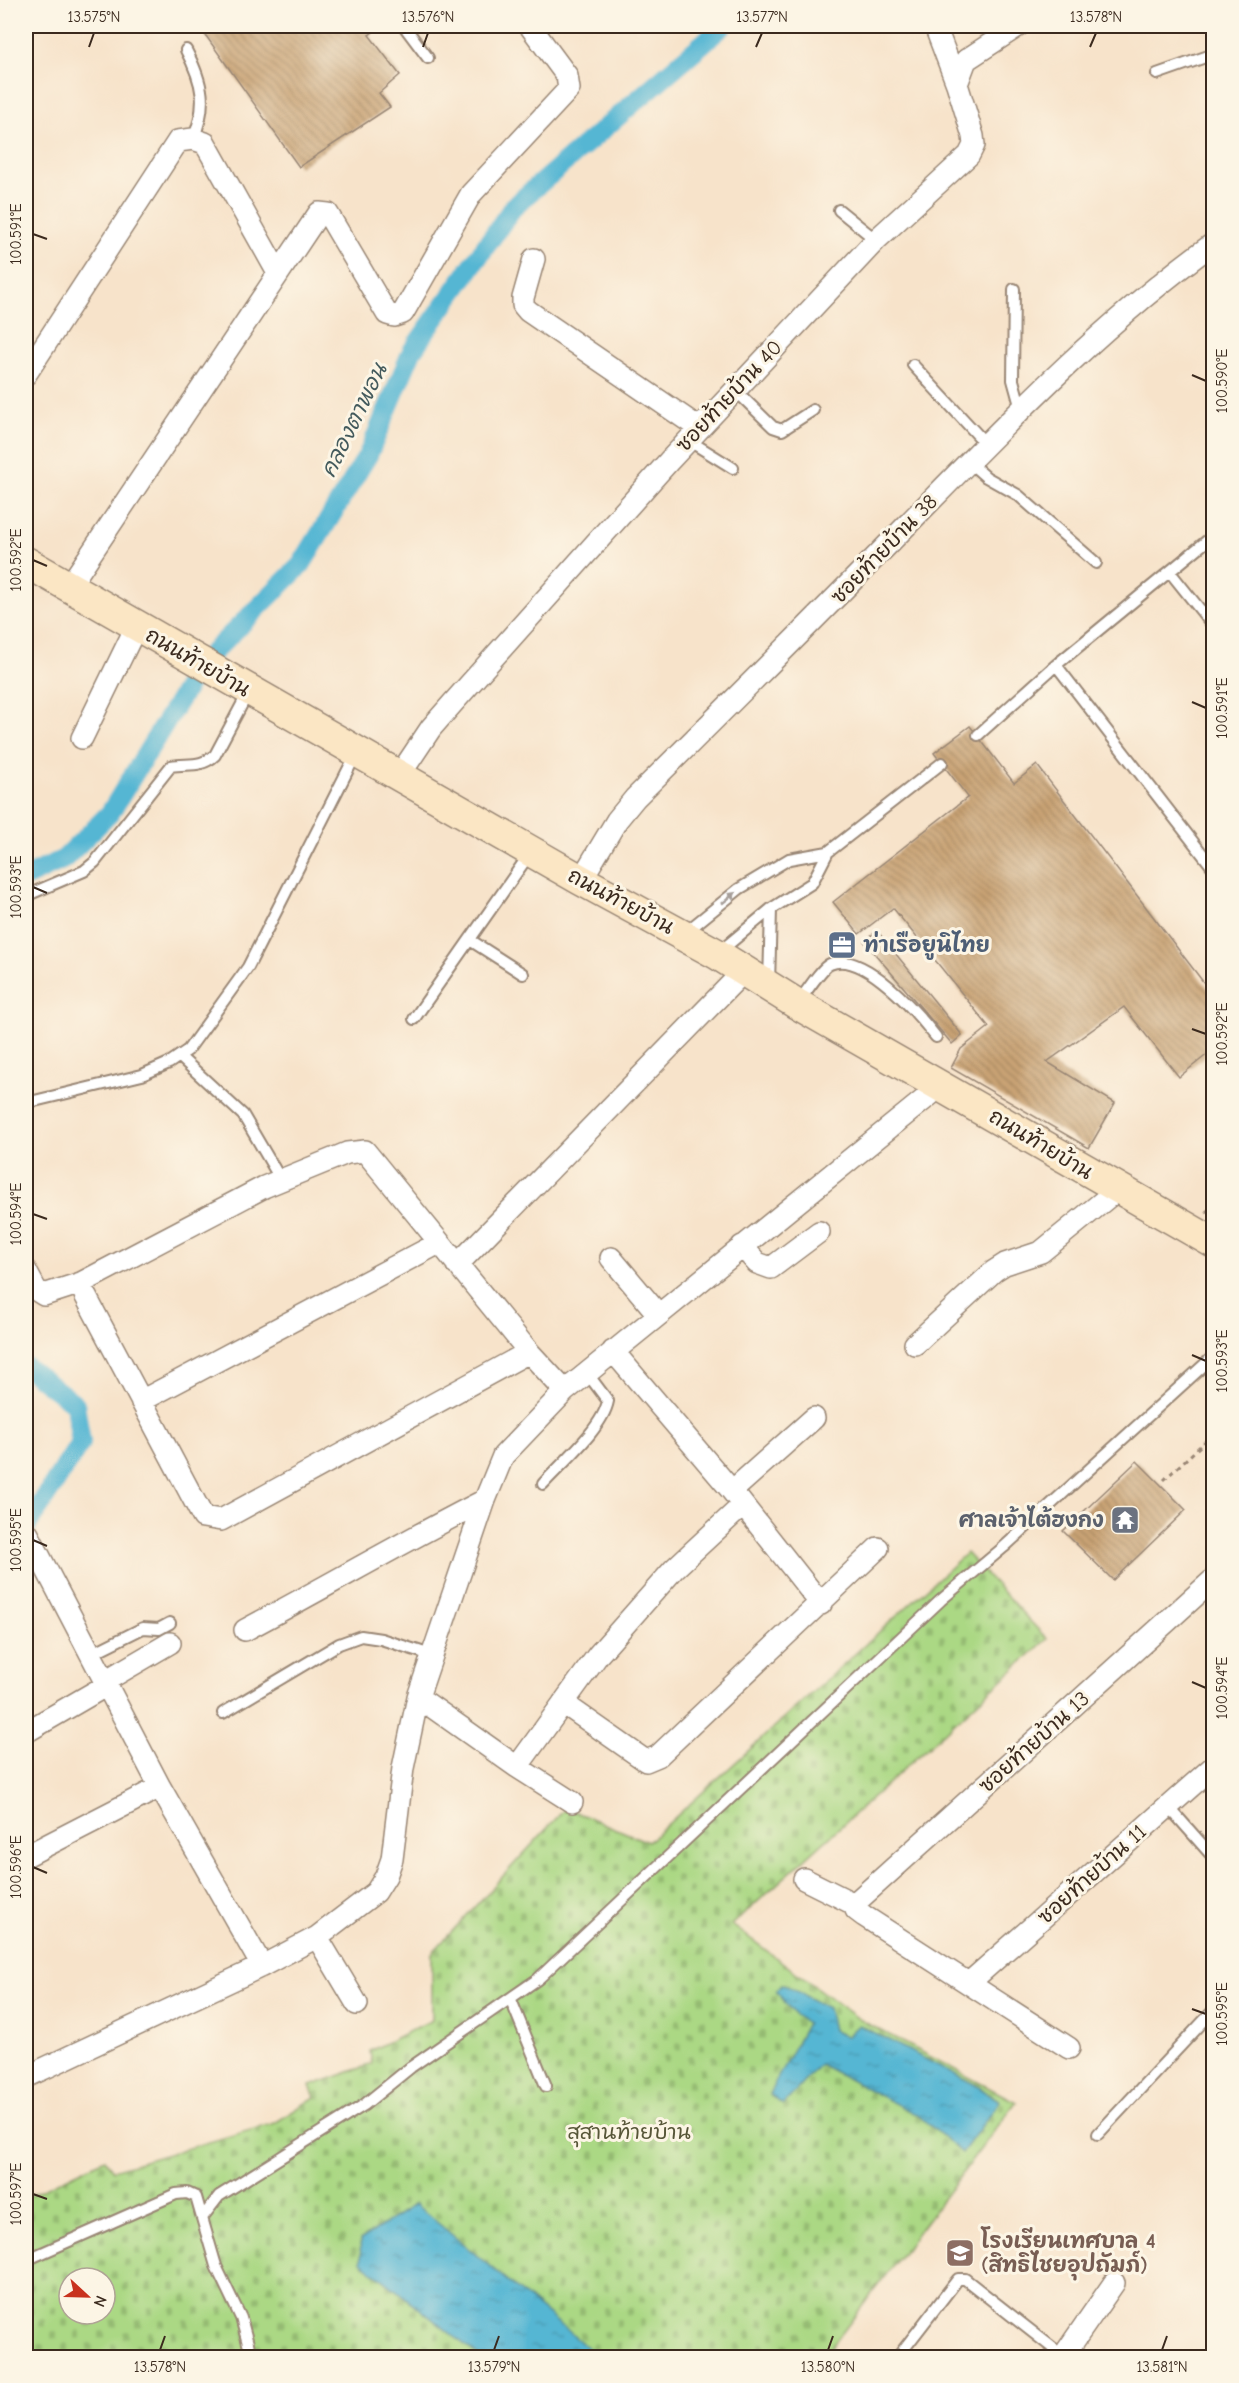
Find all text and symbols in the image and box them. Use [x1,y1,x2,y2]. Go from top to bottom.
text: 13.575°N [68,8,120,26]
text: 13.576°N [402,8,454,26]
text: 13.577°N [736,8,788,26]
text: 13.578°N [1070,8,1122,26]
text: 100.591°E [7,203,25,265]
street label: ซอยท้ายบ้าน 40 [670,335,787,457]
text: 100.590°E [1213,349,1231,413]
water label: คลองตาพอน [315,358,393,481]
street label: ซอยท้ายบ้าน 38 [825,489,942,609]
text: 100.592°E [7,528,25,592]
street label: ถนนท้ายบ้าน [142,622,255,702]
text: 100.591°E [1213,677,1231,739]
text: 100.593°E [7,856,25,918]
street label: ถนนท้ายบ้าน [564,862,679,939]
one-way arrow [721,892,736,904]
office icon: ท่าเรือยูนิไทย [826,929,858,961]
place label: ท่าเรือยูนิไทย [863,930,990,960]
text: 100.592°E [1213,1002,1231,1066]
street label: ถนนท้ายบ้าน [985,1103,1098,1184]
text: 100.594°E [7,1183,25,1245]
text: 100.593°E [1213,1330,1231,1392]
temple icon: ศาลเจ้าไต้ฮงกง [1109,1504,1141,1536]
place label: ศาลเจ้าไต้ฮงกง [959,1505,1104,1532]
text: 100.595°E [7,1508,25,1572]
text: 100.594°E [1213,1657,1231,1719]
street label: ซอยท้ายบ้าน 13 [973,1686,1094,1798]
street label: ซอยท้ายบ้าน 11 [1032,1818,1151,1929]
text: 100.596°E [7,1835,25,1899]
text: 100.595°E [1213,1982,1231,2046]
park label: สุสานท้ายบ้าน [567,2119,691,2148]
text: 100.597°E [7,2163,25,2225]
place label: โรงเรียนเทศบาล 4 (สิทธิไชยอุปถัมภ์) [980,2226,1156,2281]
school or university icon: โรงเรียนเทศบาล 4 (สิทธิไชยอุปถัมภ์) [944,2237,976,2269]
north arrow [57,2266,117,2326]
text: N [90,2293,110,2309]
text: 13.578°N [134,2358,186,2376]
text: 13.579°N [468,2358,520,2376]
text: 13.580°N [801,2358,855,2376]
text: 13.581°N [1136,2358,1188,2376]

